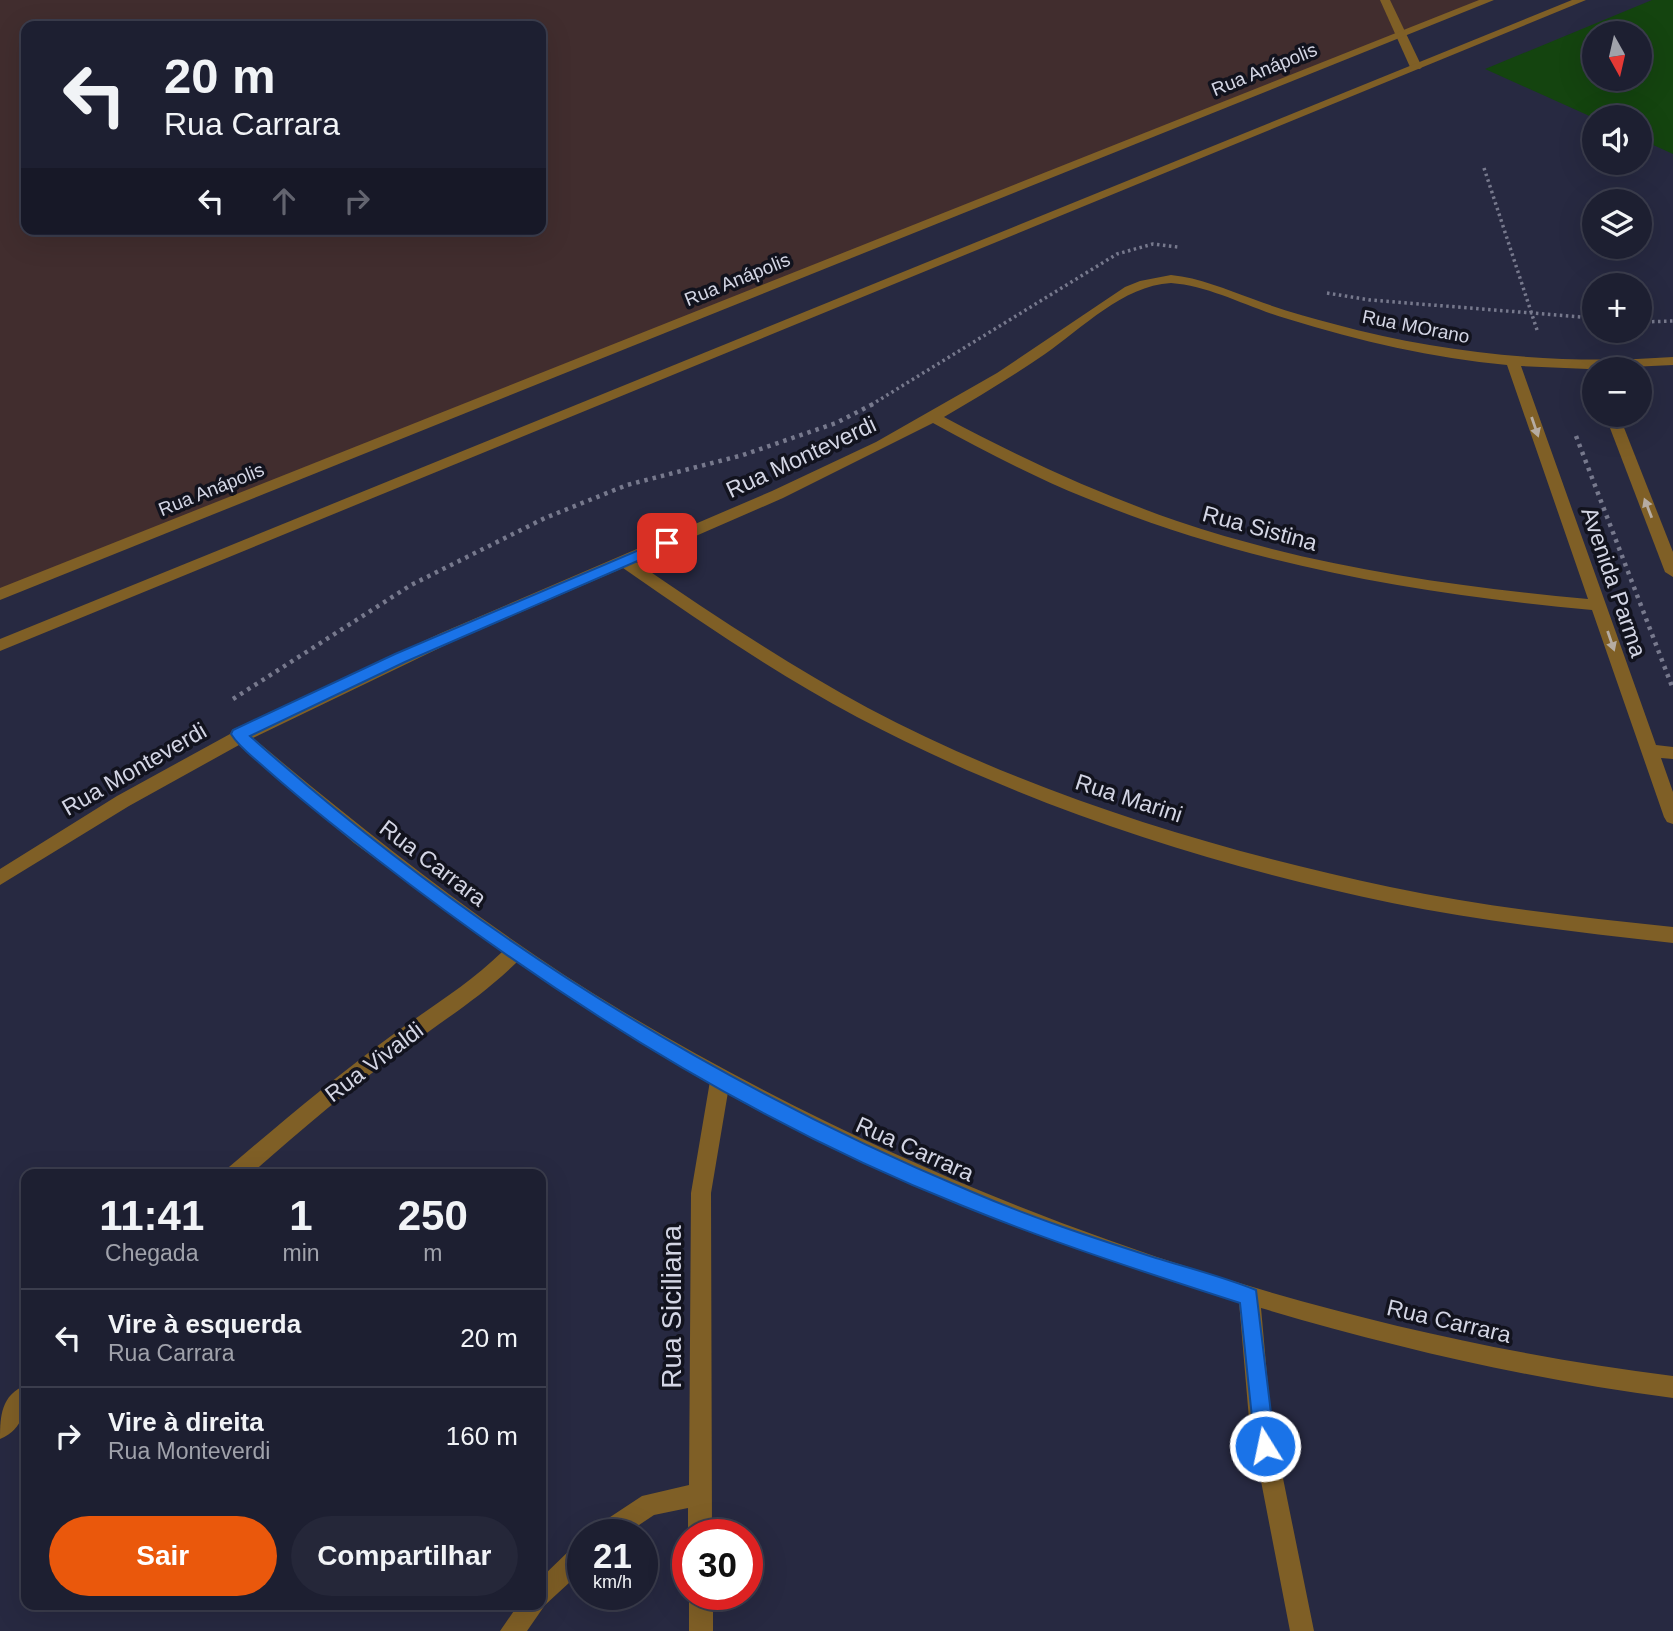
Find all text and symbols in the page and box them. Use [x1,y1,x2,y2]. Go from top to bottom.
north arrow [1582,21,1652,91]
map controls [1582,21,1652,427]
street label: Rua Anápolis [1208,39,1320,100]
icon: left [49,49,140,140]
text: 20 m [164,49,276,103]
button: sound [1582,105,1652,175]
text: Rua Carrara [164,106,340,142]
icon: left [192,182,230,220]
icon: ahead [265,182,303,220]
icon: right [338,182,376,220]
button: layers [1582,189,1652,259]
street label: Rua Anápolis [681,249,793,310]
button: + [1582,273,1652,343]
street label: Rua MOrano [1361,306,1471,347]
button: − [1582,357,1652,427]
street label: Rua Monteverdi [722,411,880,503]
one-way arrow [1530,416,1541,437]
street label: Rua Anápolis [155,459,267,520]
one-way arrow [1643,498,1654,519]
street label: Rua Sistina [1200,500,1320,556]
street label: Avenida Parma [1576,504,1652,661]
pin [637,513,697,573]
icon: arrive [648,524,686,562]
one-way arrow [1606,631,1617,652]
street label: Rua Monteverdi [57,717,211,821]
street label: Rua Marini [1072,768,1186,828]
street label: Rua Carrara [375,815,492,912]
street label: Rua Vivaldi [320,1017,428,1107]
street label: Rua Carrara [852,1111,978,1187]
text: 11:41 [99,1192,204,1239]
text: 1 [289,1192,313,1239]
text: 250 [398,1192,468,1239]
street label: Rua Siciliana [656,1225,687,1389]
text: Chegada [105,1240,198,1266]
text: min [282,1240,320,1266]
text: m [423,1240,442,1266]
street label: Rua Carrara [1384,1294,1514,1348]
text: Vire à esquerda [108,1309,301,1339]
icon: left [49,1319,87,1357]
text: 20 m [460,1323,518,1353]
text: Rua Carrara [108,1340,235,1366]
text: Vire à direita [108,1407,264,1437]
position arrow [1228,1409,1302,1483]
icon: right [49,1417,87,1455]
text: 160 m [446,1421,518,1451]
text: Rua Monteverdi [108,1438,270,1464]
button: Sair [49,1516,277,1596]
button: Compartilhar [291,1516,518,1596]
speed limit sign: 30 [672,1519,763,1610]
text: 21 [593,1536,632,1575]
text: km/h [593,1572,632,1592]

